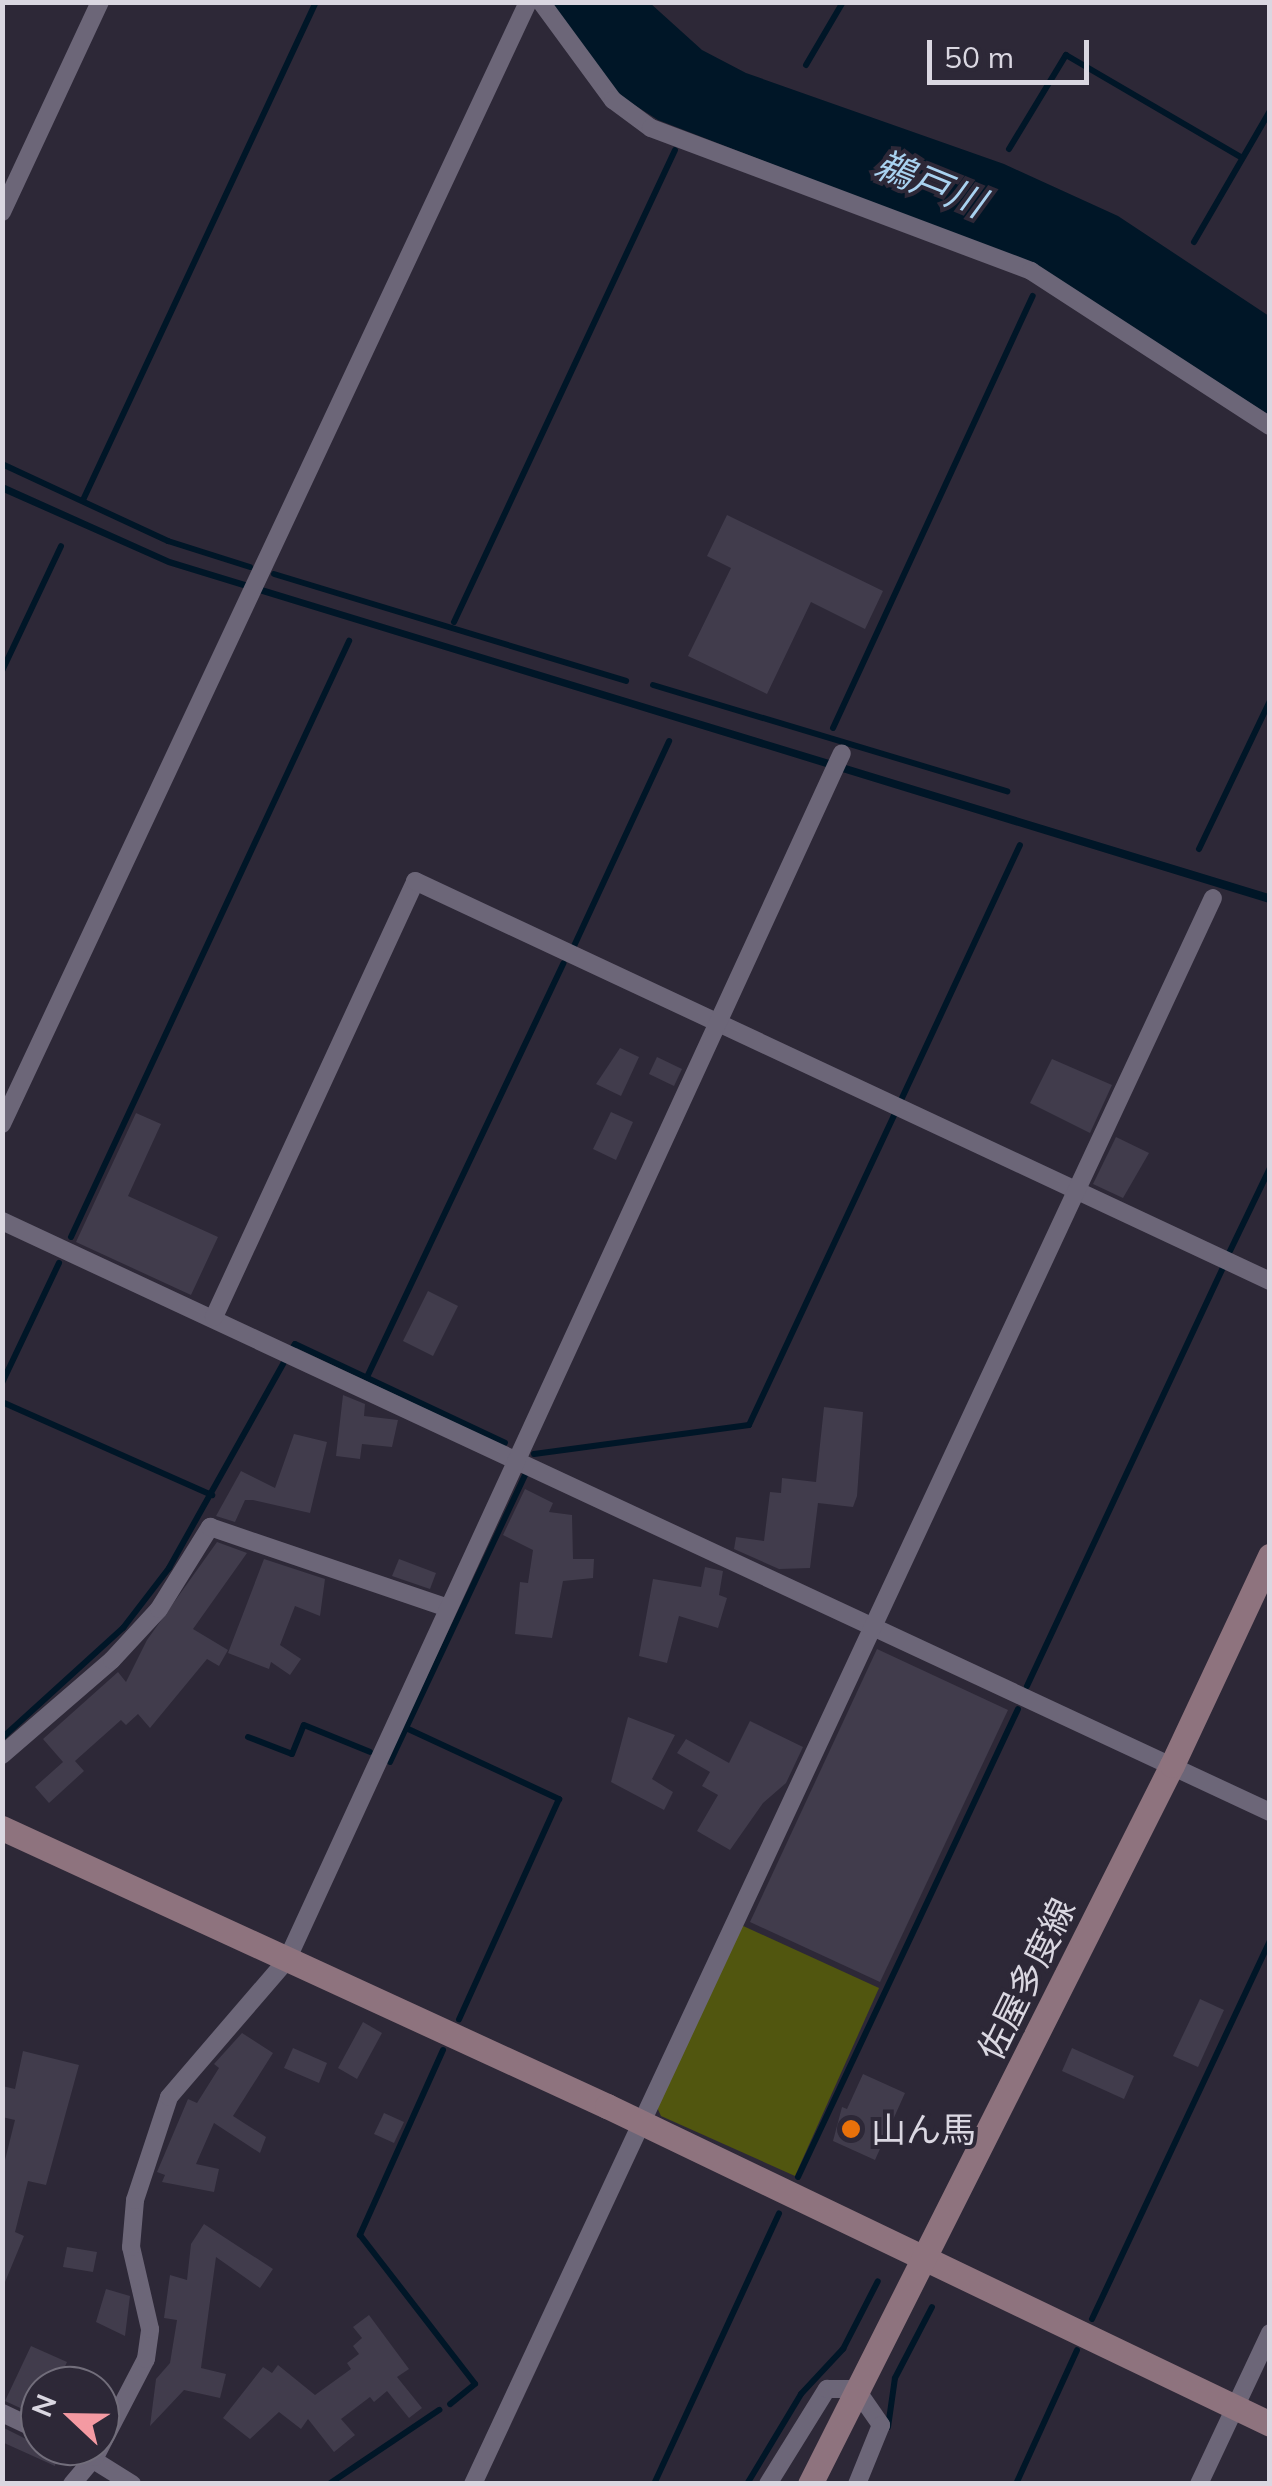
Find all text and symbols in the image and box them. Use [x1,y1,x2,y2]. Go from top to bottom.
scale bar [932,20,1094,82]
text: 50 m [944,38,1014,76]
water label: 鵜戸川 [869,142,991,226]
street label: 佐屋多度線 [969,1891,1083,2067]
place label: 山ん馬 [871,2108,976,2150]
marker: 山ん馬 [840,2118,862,2140]
north arrow [20,2366,120,2466]
text: N [23,2389,64,2422]

